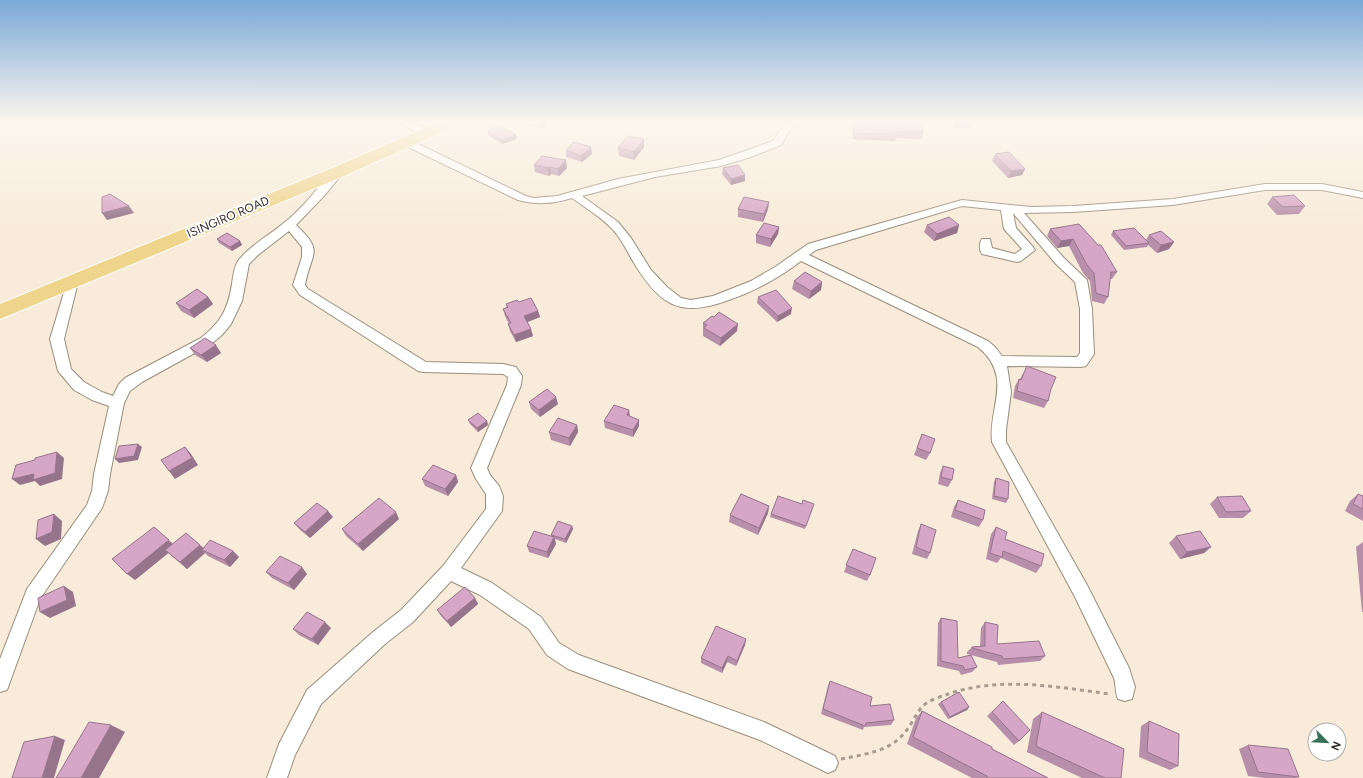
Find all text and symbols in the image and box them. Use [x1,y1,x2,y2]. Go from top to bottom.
street label: ISINGIRO ROAD [185,193,271,241]
north arrow [1307,722,1347,762]
text: N [1328,739,1343,752]

